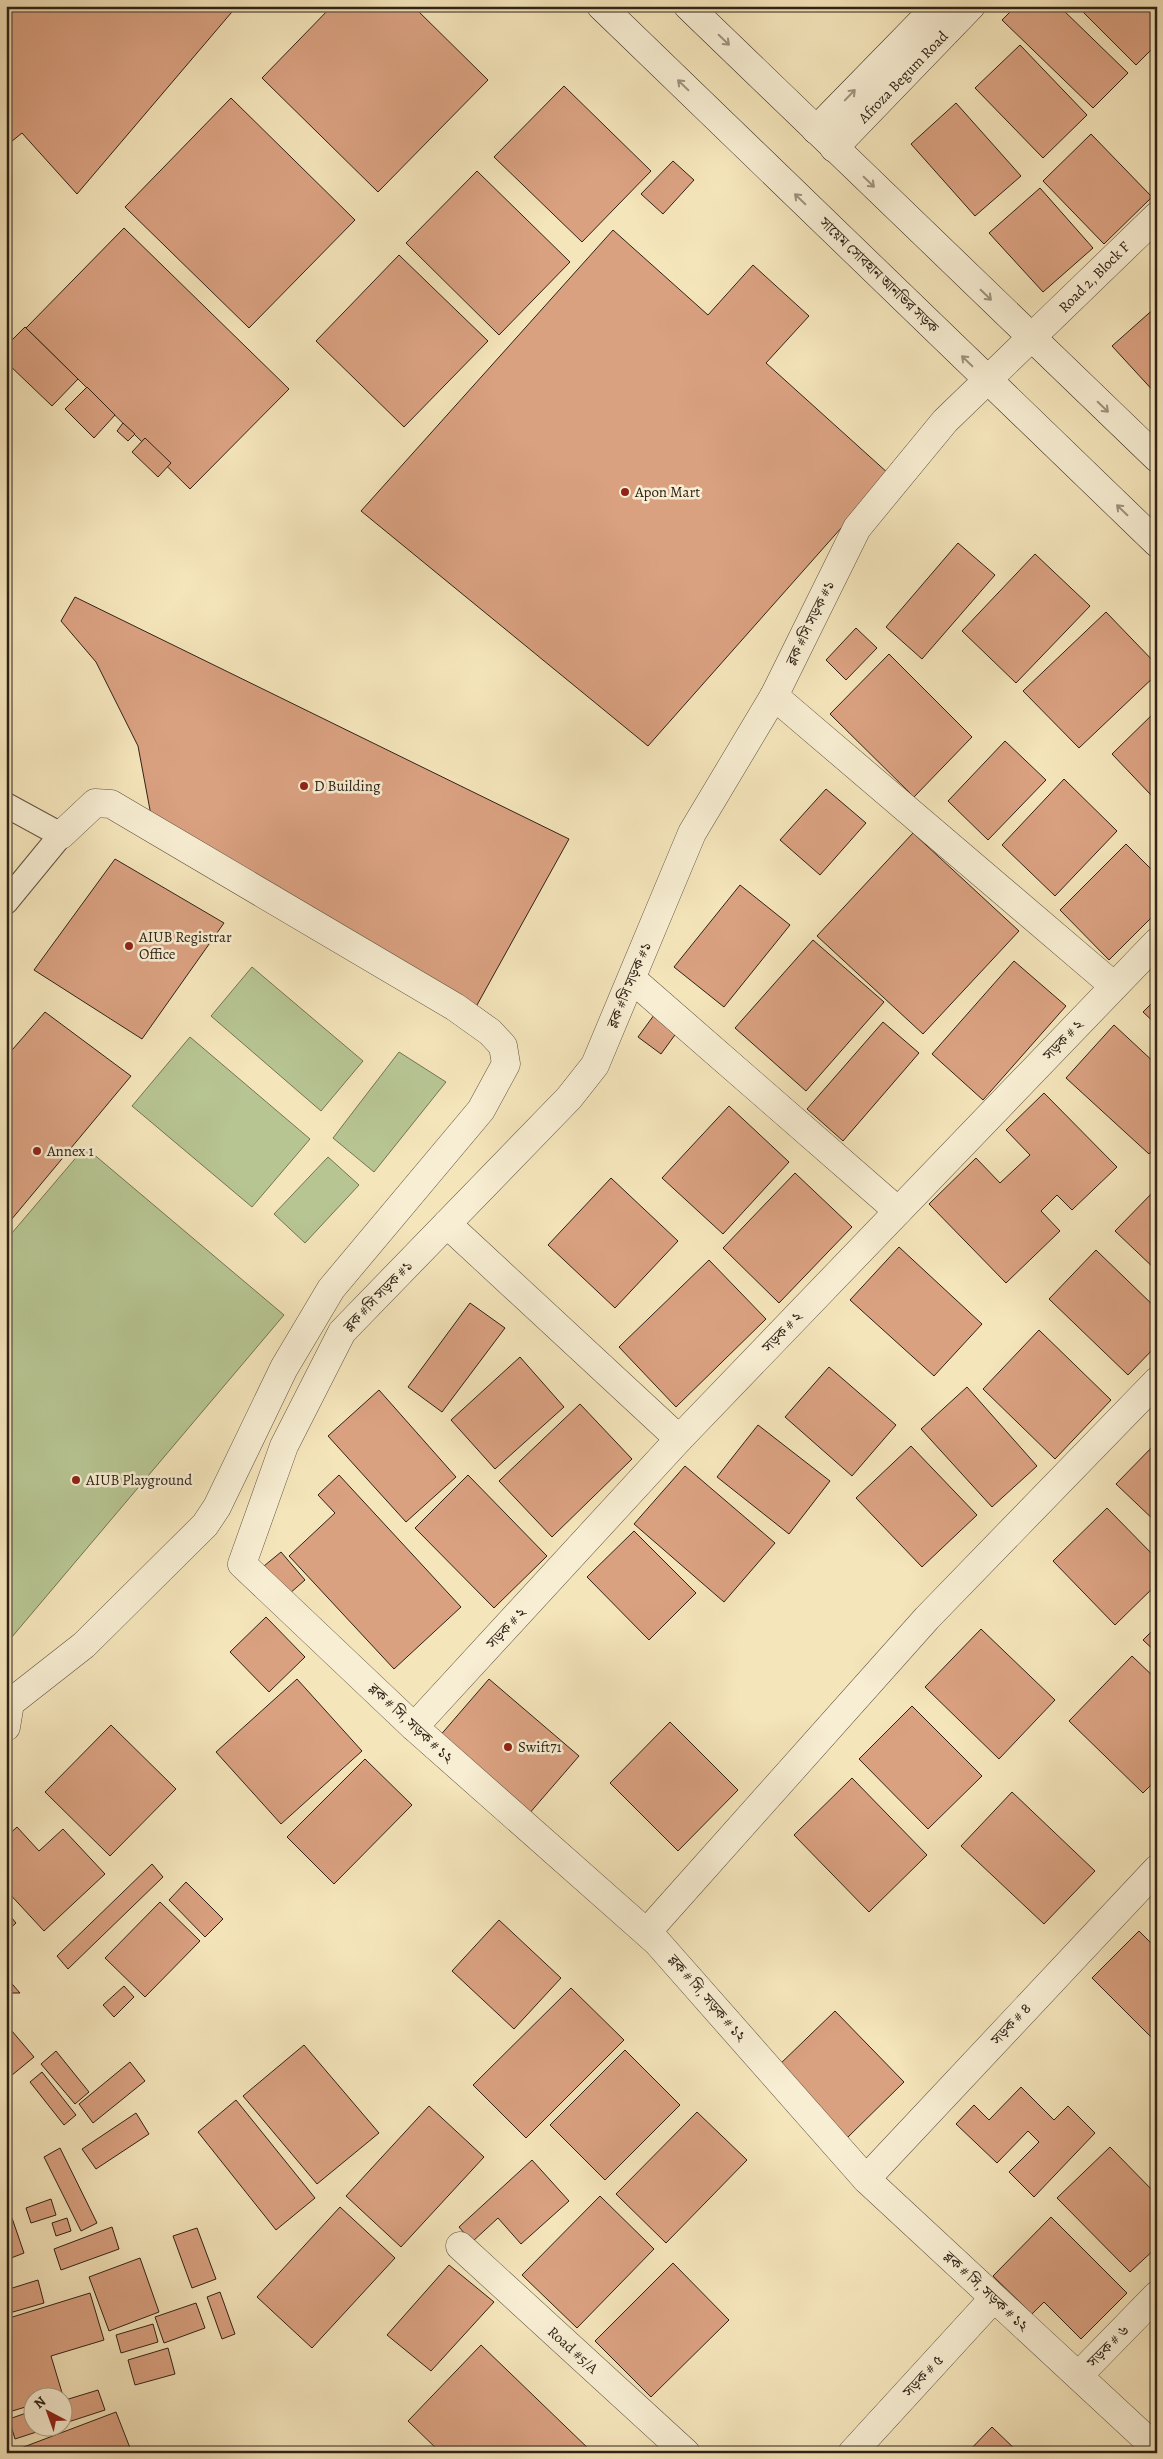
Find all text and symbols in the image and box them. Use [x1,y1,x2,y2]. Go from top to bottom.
street label: Afroza Begum Road [853,26,953,128]
one-way arrow [717,34,730,46]
one-way arrow [677,79,689,92]
one-way arrow [844,89,856,101]
one-way arrow [863,176,876,188]
one-way arrow [793,193,806,205]
street label: সায়েম সোবহান আনভির সড়ক [814,212,943,338]
street label: Road 2, Block F [1054,237,1134,317]
one-way arrow [980,289,992,301]
one-way arrow [961,355,973,367]
one-way arrow [1097,401,1110,413]
place label: Apon Mart [634,482,700,502]
marker: Apon Mart [619,486,631,498]
one-way arrow [1116,504,1128,516]
street label: ব্লক #সি সড়ক #১ [780,577,839,669]
place label: D Building [314,776,381,796]
marker: D Building [298,780,310,792]
place label: AIUB Registrar Office [138,927,232,964]
street label: ব্লক #সি সড়ক #১ [602,939,656,1032]
marker: AIUB Registrar Office [123,940,135,952]
street label: সড়ক # ২ [1038,1015,1088,1066]
place label: Annex 1 [46,1141,94,1161]
marker: Annex 1 [31,1145,43,1157]
street label: ব্লক #সি সড়ক #১ [338,1256,417,1337]
street label: সড়ক # ২ [757,1307,807,1358]
place label: AIUB Playground [85,1470,193,1490]
marker: AIUB Playground [70,1474,82,1486]
street label: সড়ক # ২ [481,1603,531,1654]
street label: ব্লক # সি, সড়ক # ১২ [364,1678,458,1768]
place label: Swift71 [518,1737,562,1757]
marker: Swift71 [502,1741,514,1753]
street label: ব্লক # সি, সড়ক # ১২ [663,1950,751,2046]
street label: সড়ক # ৪ [986,1999,1036,2050]
street label: ব্লক # সি, সড়ক # ১২ [939,2246,1033,2336]
street label: সড়ক # ৬ [1082,2320,1133,2373]
street label: Road #5/A [543,2322,603,2378]
street label: সড়ক # ৫ [898,2351,948,2402]
north arrow [22,2386,72,2436]
text: N [30,2392,50,2413]

